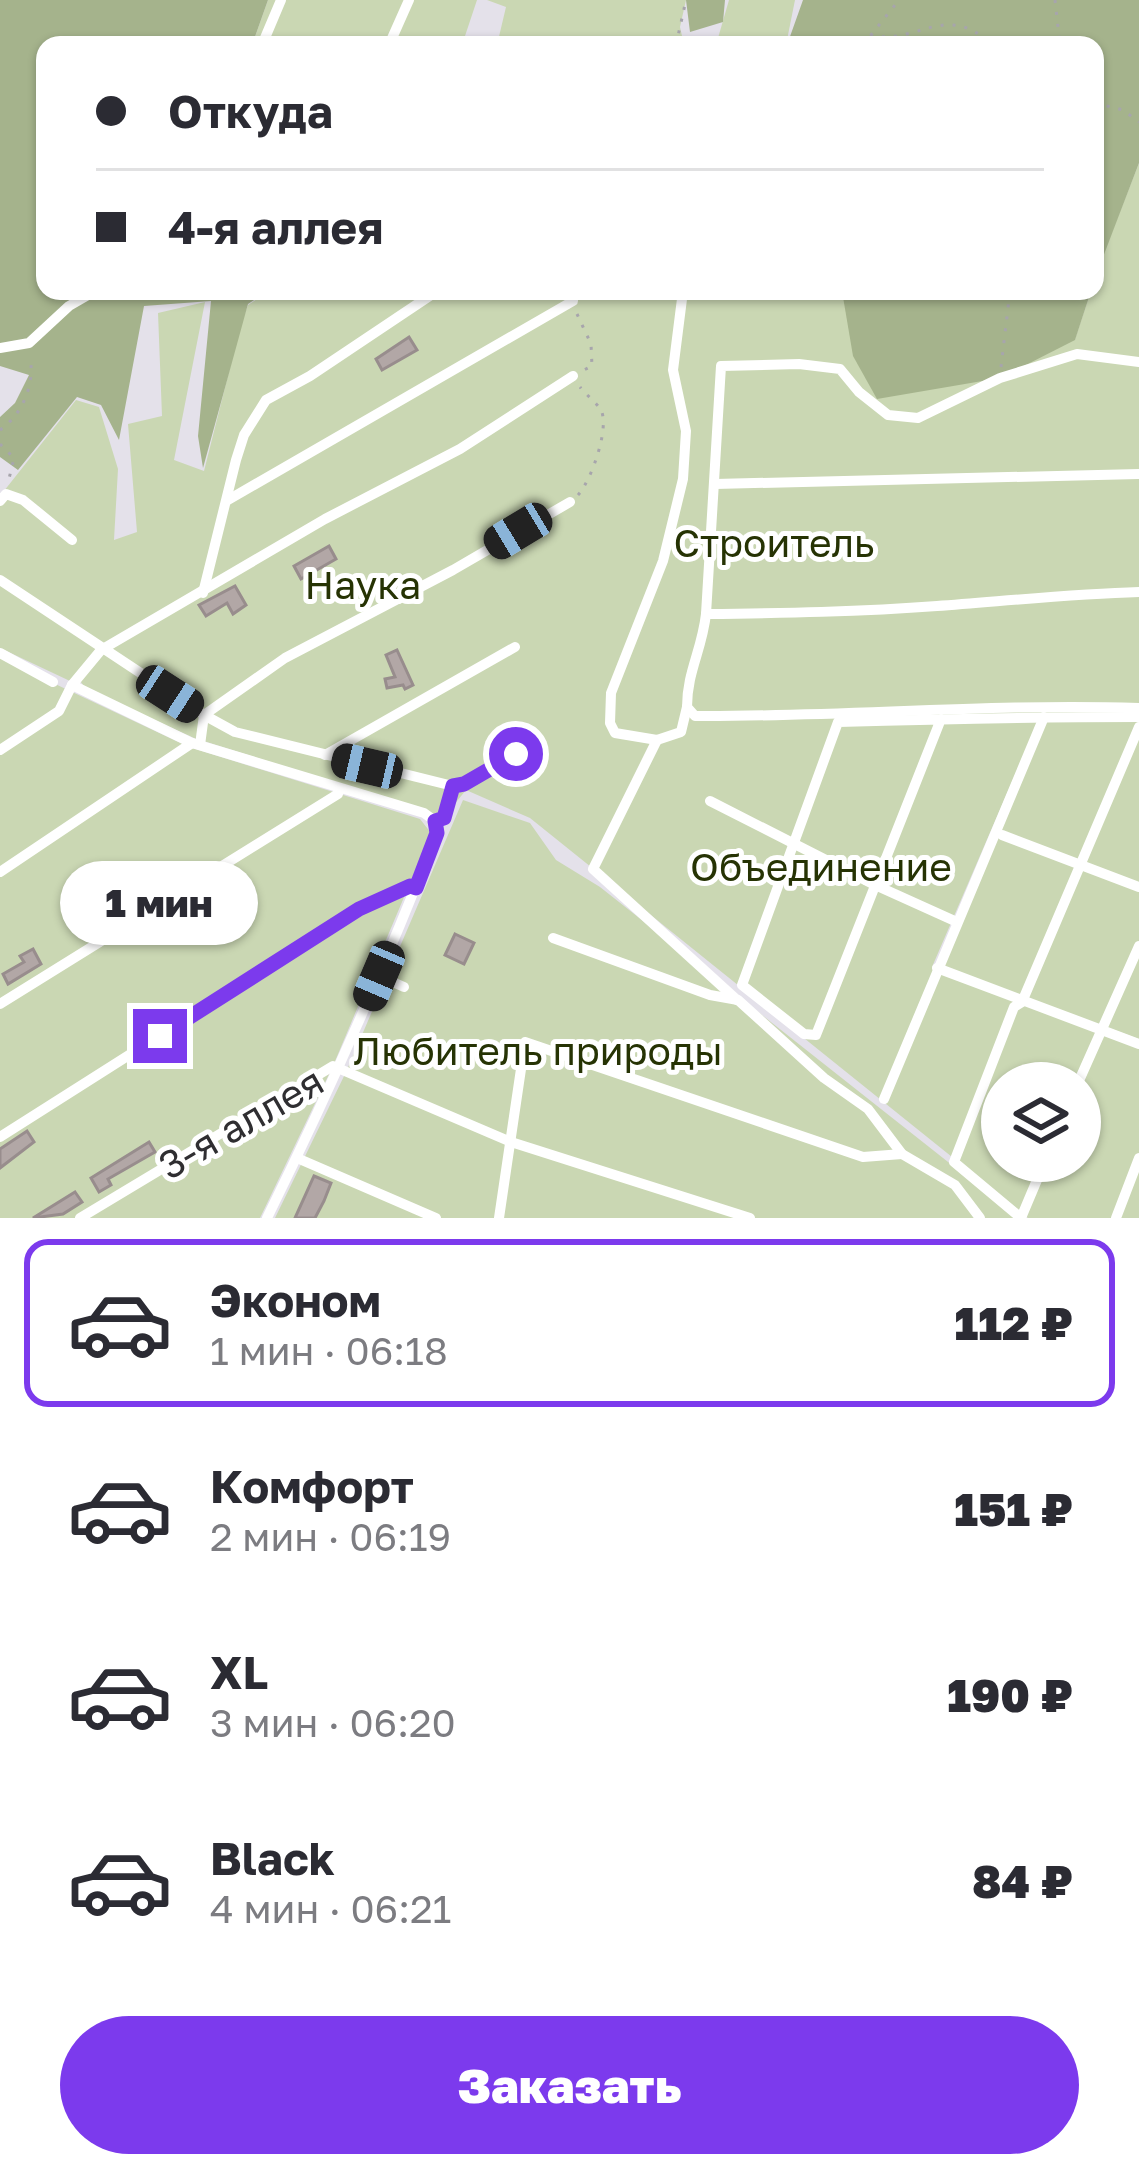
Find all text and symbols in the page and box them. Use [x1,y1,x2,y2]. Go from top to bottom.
text: Откуда [168,84,333,138]
text: 4-я аллея [168,200,383,254]
car [478,497,558,565]
park label: Строитель [673,519,875,566]
park label: Наука [305,561,421,608]
car [130,659,210,729]
route start [489,727,543,781]
car [328,740,406,792]
park label: Объединение [690,843,952,890]
callout: 1 мин [61,862,259,946]
text: 1 мин [105,879,213,926]
car [348,936,410,1016]
route end [133,1009,187,1063]
park label: Любитель природы [353,1027,723,1074]
street label: 3-я аллея [150,1057,331,1188]
map controls [981,1062,1101,1182]
button: layers [981,1062,1101,1182]
icon: car [66,1269,174,1377]
text: Эконом [210,1273,381,1327]
text: 112 ₽ [955,1296,1073,1350]
text: 1 мин · 06:18 [210,1327,448,1374]
icon: car [66,1455,174,1563]
text: Комфорт [210,1459,414,1513]
text: 151 ₽ [954,1482,1073,1536]
text: 2 мин · 06:19 [210,1513,451,1560]
icon: car [66,1641,174,1749]
text: XL [210,1645,268,1699]
text: 190 ₽ [947,1668,1073,1722]
text: 3 мин · 06:20 [210,1699,456,1746]
icon: car [66,1827,174,1935]
text: Black [210,1831,335,1885]
text: 84 ₽ [972,1854,1073,1908]
text: 4 мин · 06:21 [210,1885,451,1932]
button: Заказать [60,2016,1079,2154]

